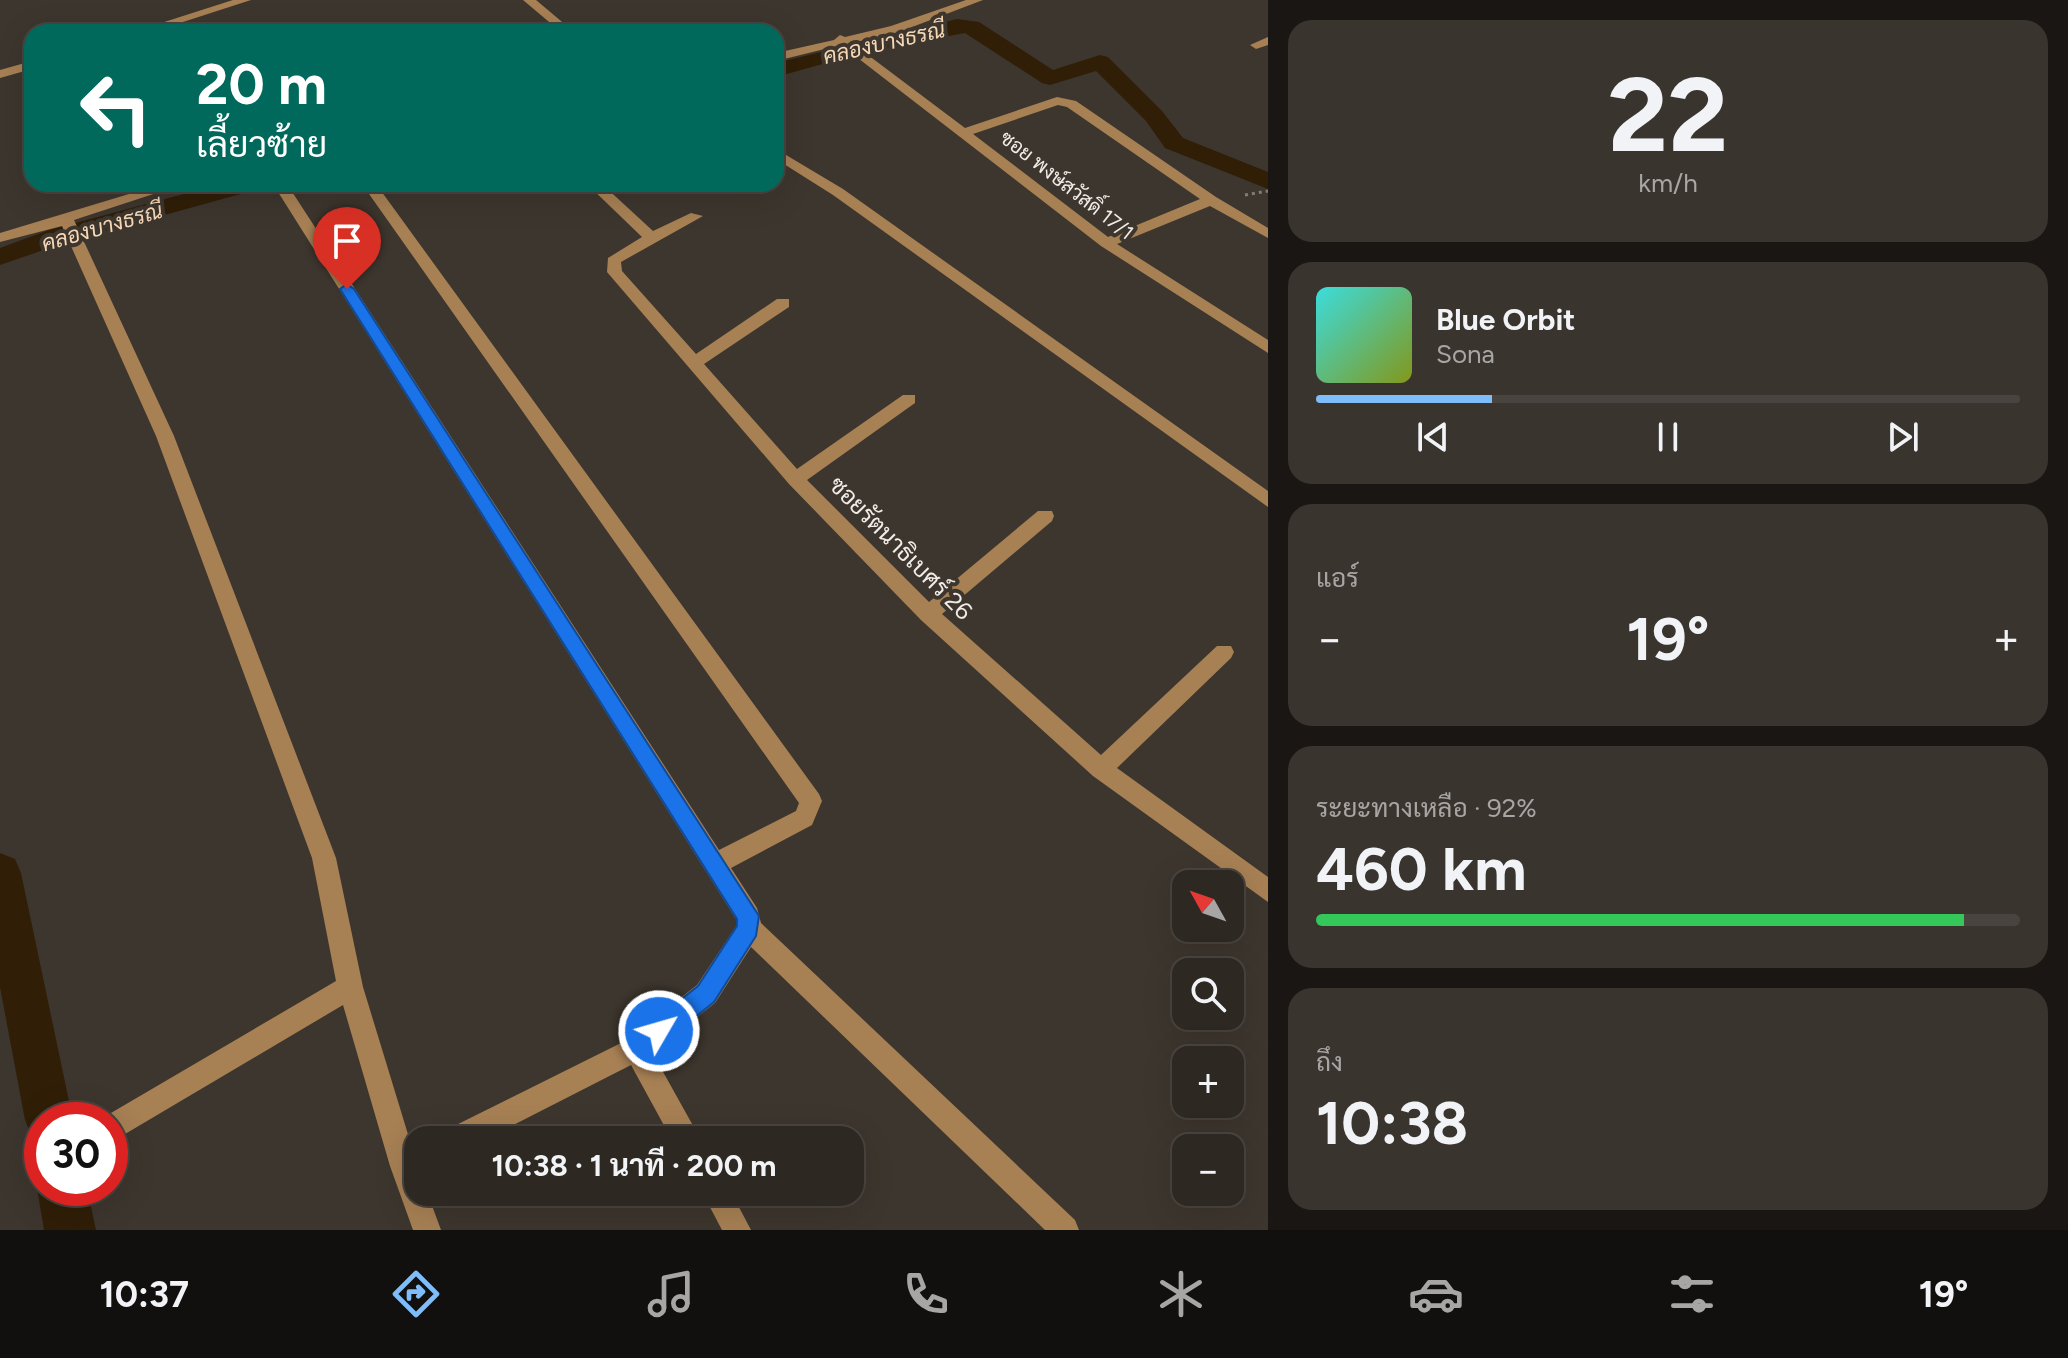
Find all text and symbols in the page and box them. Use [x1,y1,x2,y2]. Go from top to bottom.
water label: คลองบางธรณี [820,15,950,70]
text: 20 m [196,51,327,118]
text: 22 [1608,52,1728,177]
icon: left [64,56,168,160]
street label: ซอย พงษ์สวัสดิ์ 17/1 [995,121,1142,245]
text: เลี้ยวซ้าย [196,123,327,166]
text: km/h [1638,167,1698,199]
water label: คลองบางธรณี [38,196,168,257]
pin [313,207,381,289]
icon: arrive [325,219,369,263]
text: Blue Orbit [1436,301,1575,338]
text: Sona [1436,338,1495,370]
icon: previous [1411,415,1455,459]
icon: pause [1646,415,1690,459]
icon: next [1881,415,1925,459]
street label: ซอยรัตนาธิเบศร์ 26 [823,470,979,626]
text: แอร์ [1316,562,1359,594]
text: 19° [1627,603,1709,675]
text: − [1316,612,1343,665]
text: + [1993,612,2020,665]
text: ระยะทางเหลือ · 92% [1316,792,1537,824]
text: 460 km [1316,833,1527,905]
north arrow [1172,870,1244,942]
map controls [1172,870,1244,1206]
button: search [1172,958,1244,1030]
position arrow [617,989,701,1073]
button: + [1172,1046,1244,1118]
text: ถึง [1316,1046,1343,1078]
text: 10:38 [1316,1087,1468,1159]
speed limit sign: 30 [24,1102,128,1206]
button: − [1172,1134,1244,1206]
text: 10:38 · 1 นาที · 200 m [492,1147,776,1184]
icon: directions [388,1266,444,1322]
icon: music [643,1266,699,1322]
icon: phone [898,1266,954,1322]
icon: climate [1153,1266,1209,1322]
icon: car [1408,1266,1464,1322]
icon: filters [1664,1266,1720,1322]
text: 10:37 [100,1273,189,1316]
text: 19° [1919,1273,1968,1316]

